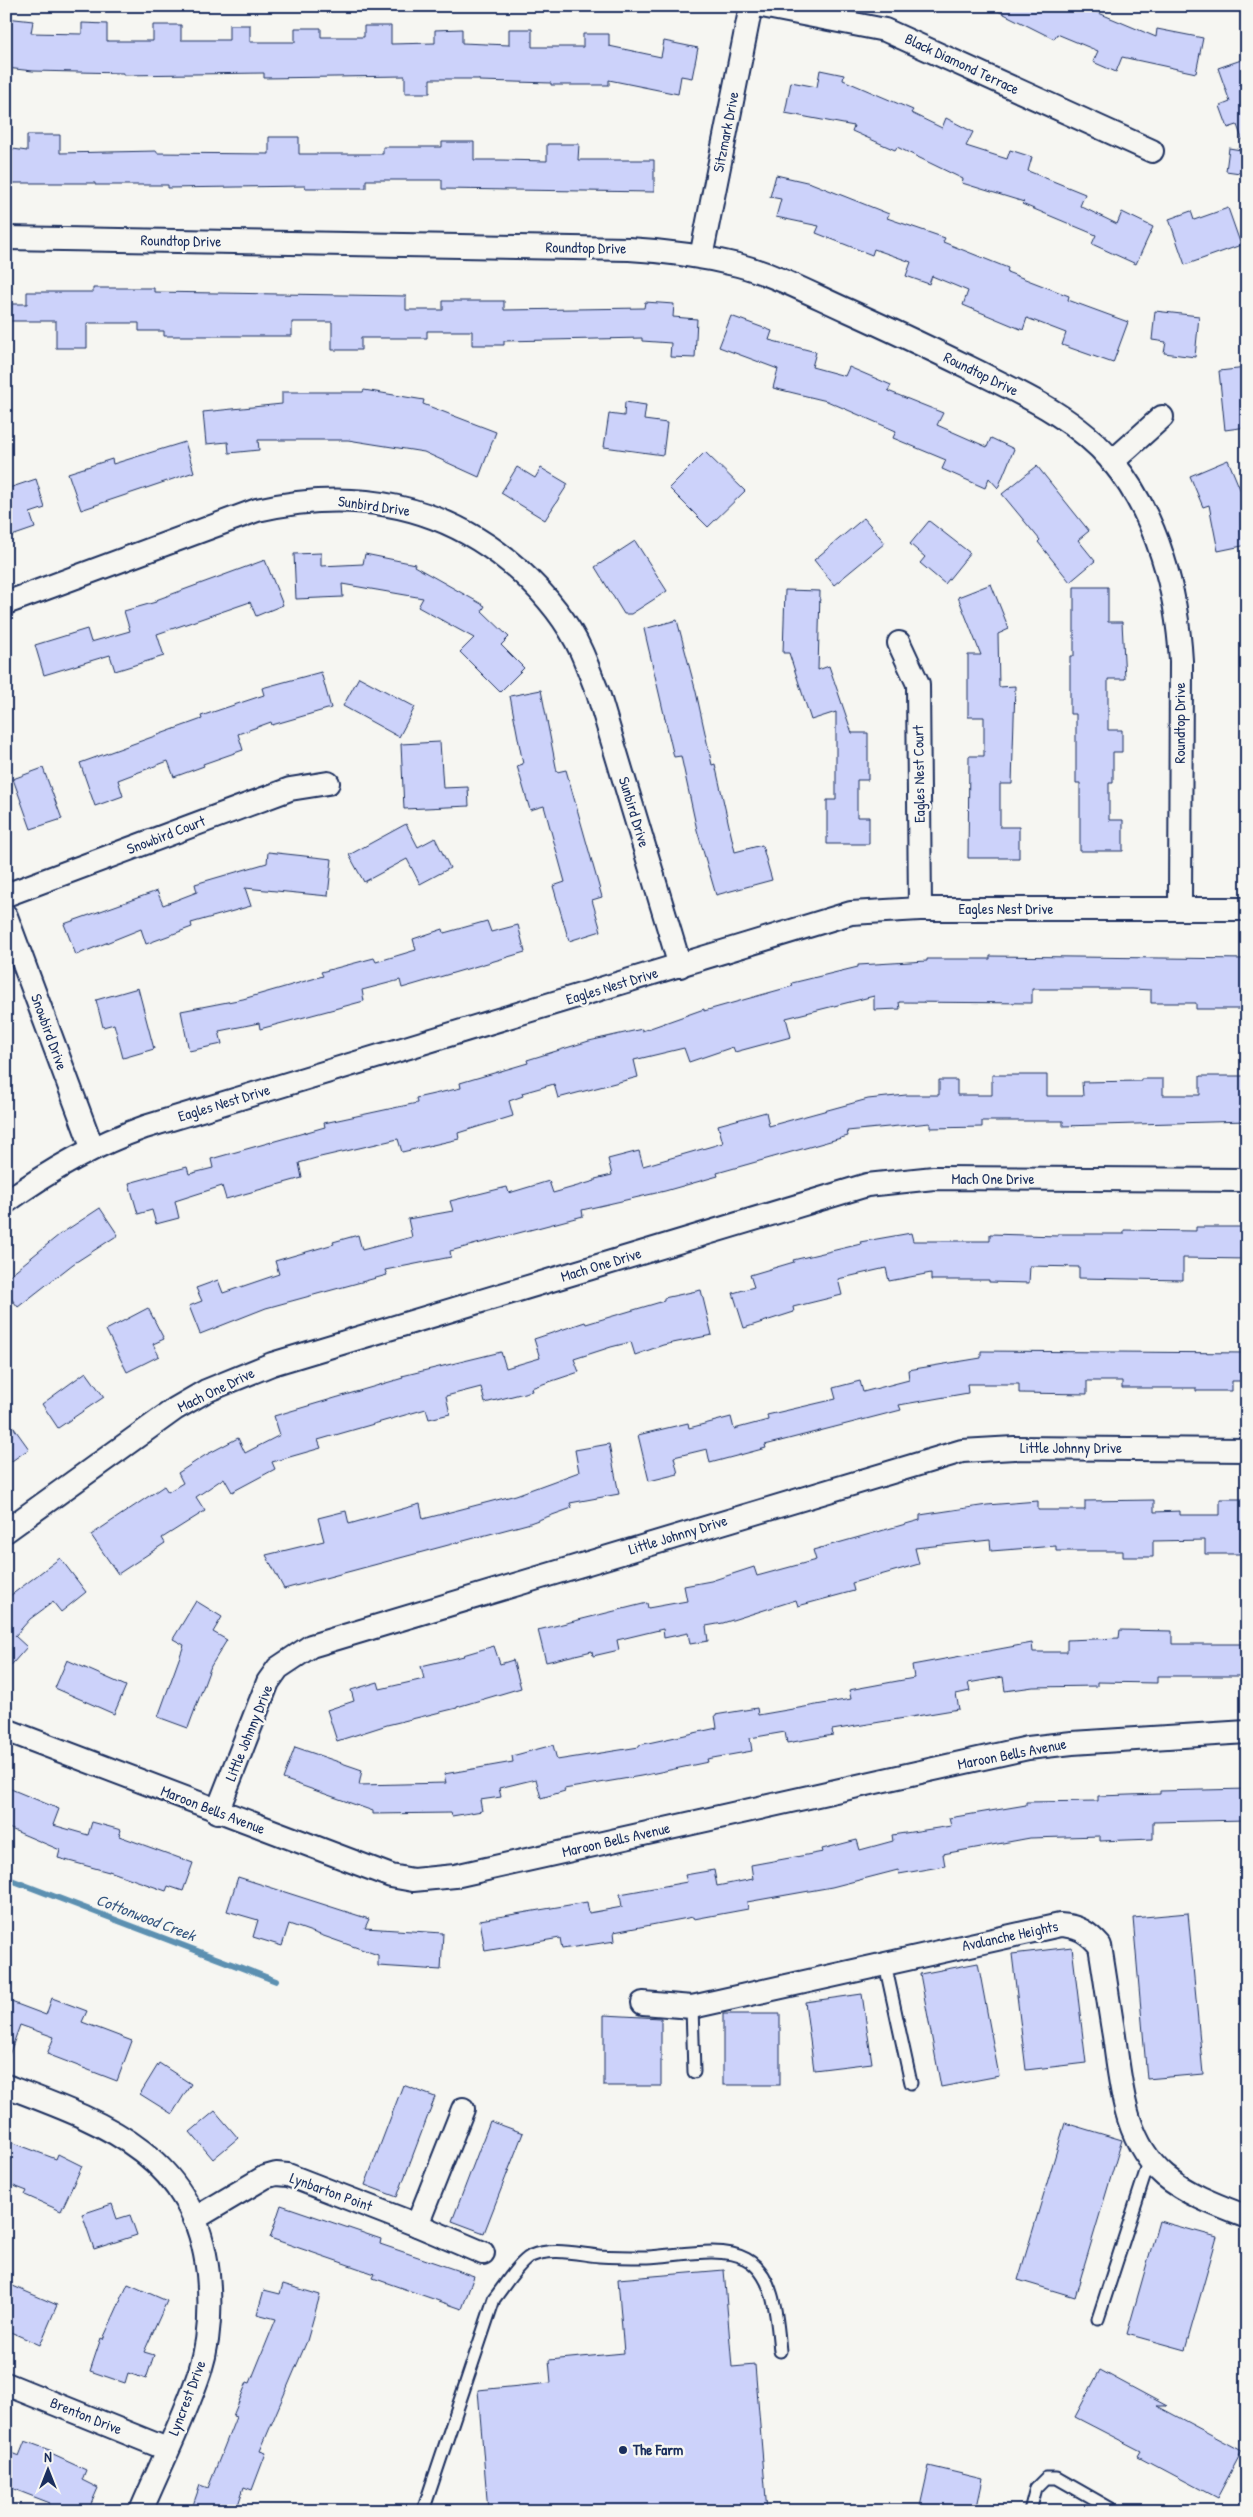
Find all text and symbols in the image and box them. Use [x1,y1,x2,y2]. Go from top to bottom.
street label: Black Diamond Terrace [902,28,1023,99]
street label: Sitzmark Drive [707,90,744,174]
street label: Roundtop Drive [140,229,222,252]
street label: Roundtop Drive [545,236,627,259]
street label: Roundtop Drive [940,346,1022,401]
street label: Sunbird Drive [337,490,411,521]
street label: Roundtop Drive [1169,683,1190,763]
street label: Eagles Nest Court [907,724,930,823]
street label: Sunbird Drive [614,774,655,850]
street label: Snowbird Court [124,810,209,859]
street label: Eagles Nest Drive [959,898,1053,919]
street label: Eagles Nest Drive [563,962,660,1009]
street label: Snowbird Drive [26,991,73,1073]
street label: Eagles Nest Drive [175,1079,272,1126]
street label: Mach One Drive [951,1168,1035,1189]
street label: Mach One Drive [558,1242,644,1287]
street label: Mach One Drive [174,1362,258,1417]
street label: Little Johnny Drive [1020,1437,1122,1458]
street label: Little Johnny Drive [626,1510,730,1559]
street label: Little Johnny Drive [220,1681,277,1784]
street label: Maroon Bells Avenue [956,1733,1068,1774]
street label: Maroon Bells Avenue [158,1780,268,1839]
street label: Maroon Bells Avenue [560,1817,672,1862]
water label: Cottonwood Creek [93,1888,200,1946]
street label: Avalanche Heights [960,1915,1060,1956]
street label: Lynbarton Point [287,2167,376,2216]
street label: Lyncrest Drive [163,2357,210,2438]
street label: Brenton Drive [47,2392,125,2439]
place label: The Farm [632,2439,683,2460]
north arrow [22,2444,72,2494]
marker: The Farm [617,2444,629,2456]
text: N [44,2447,52,2466]

